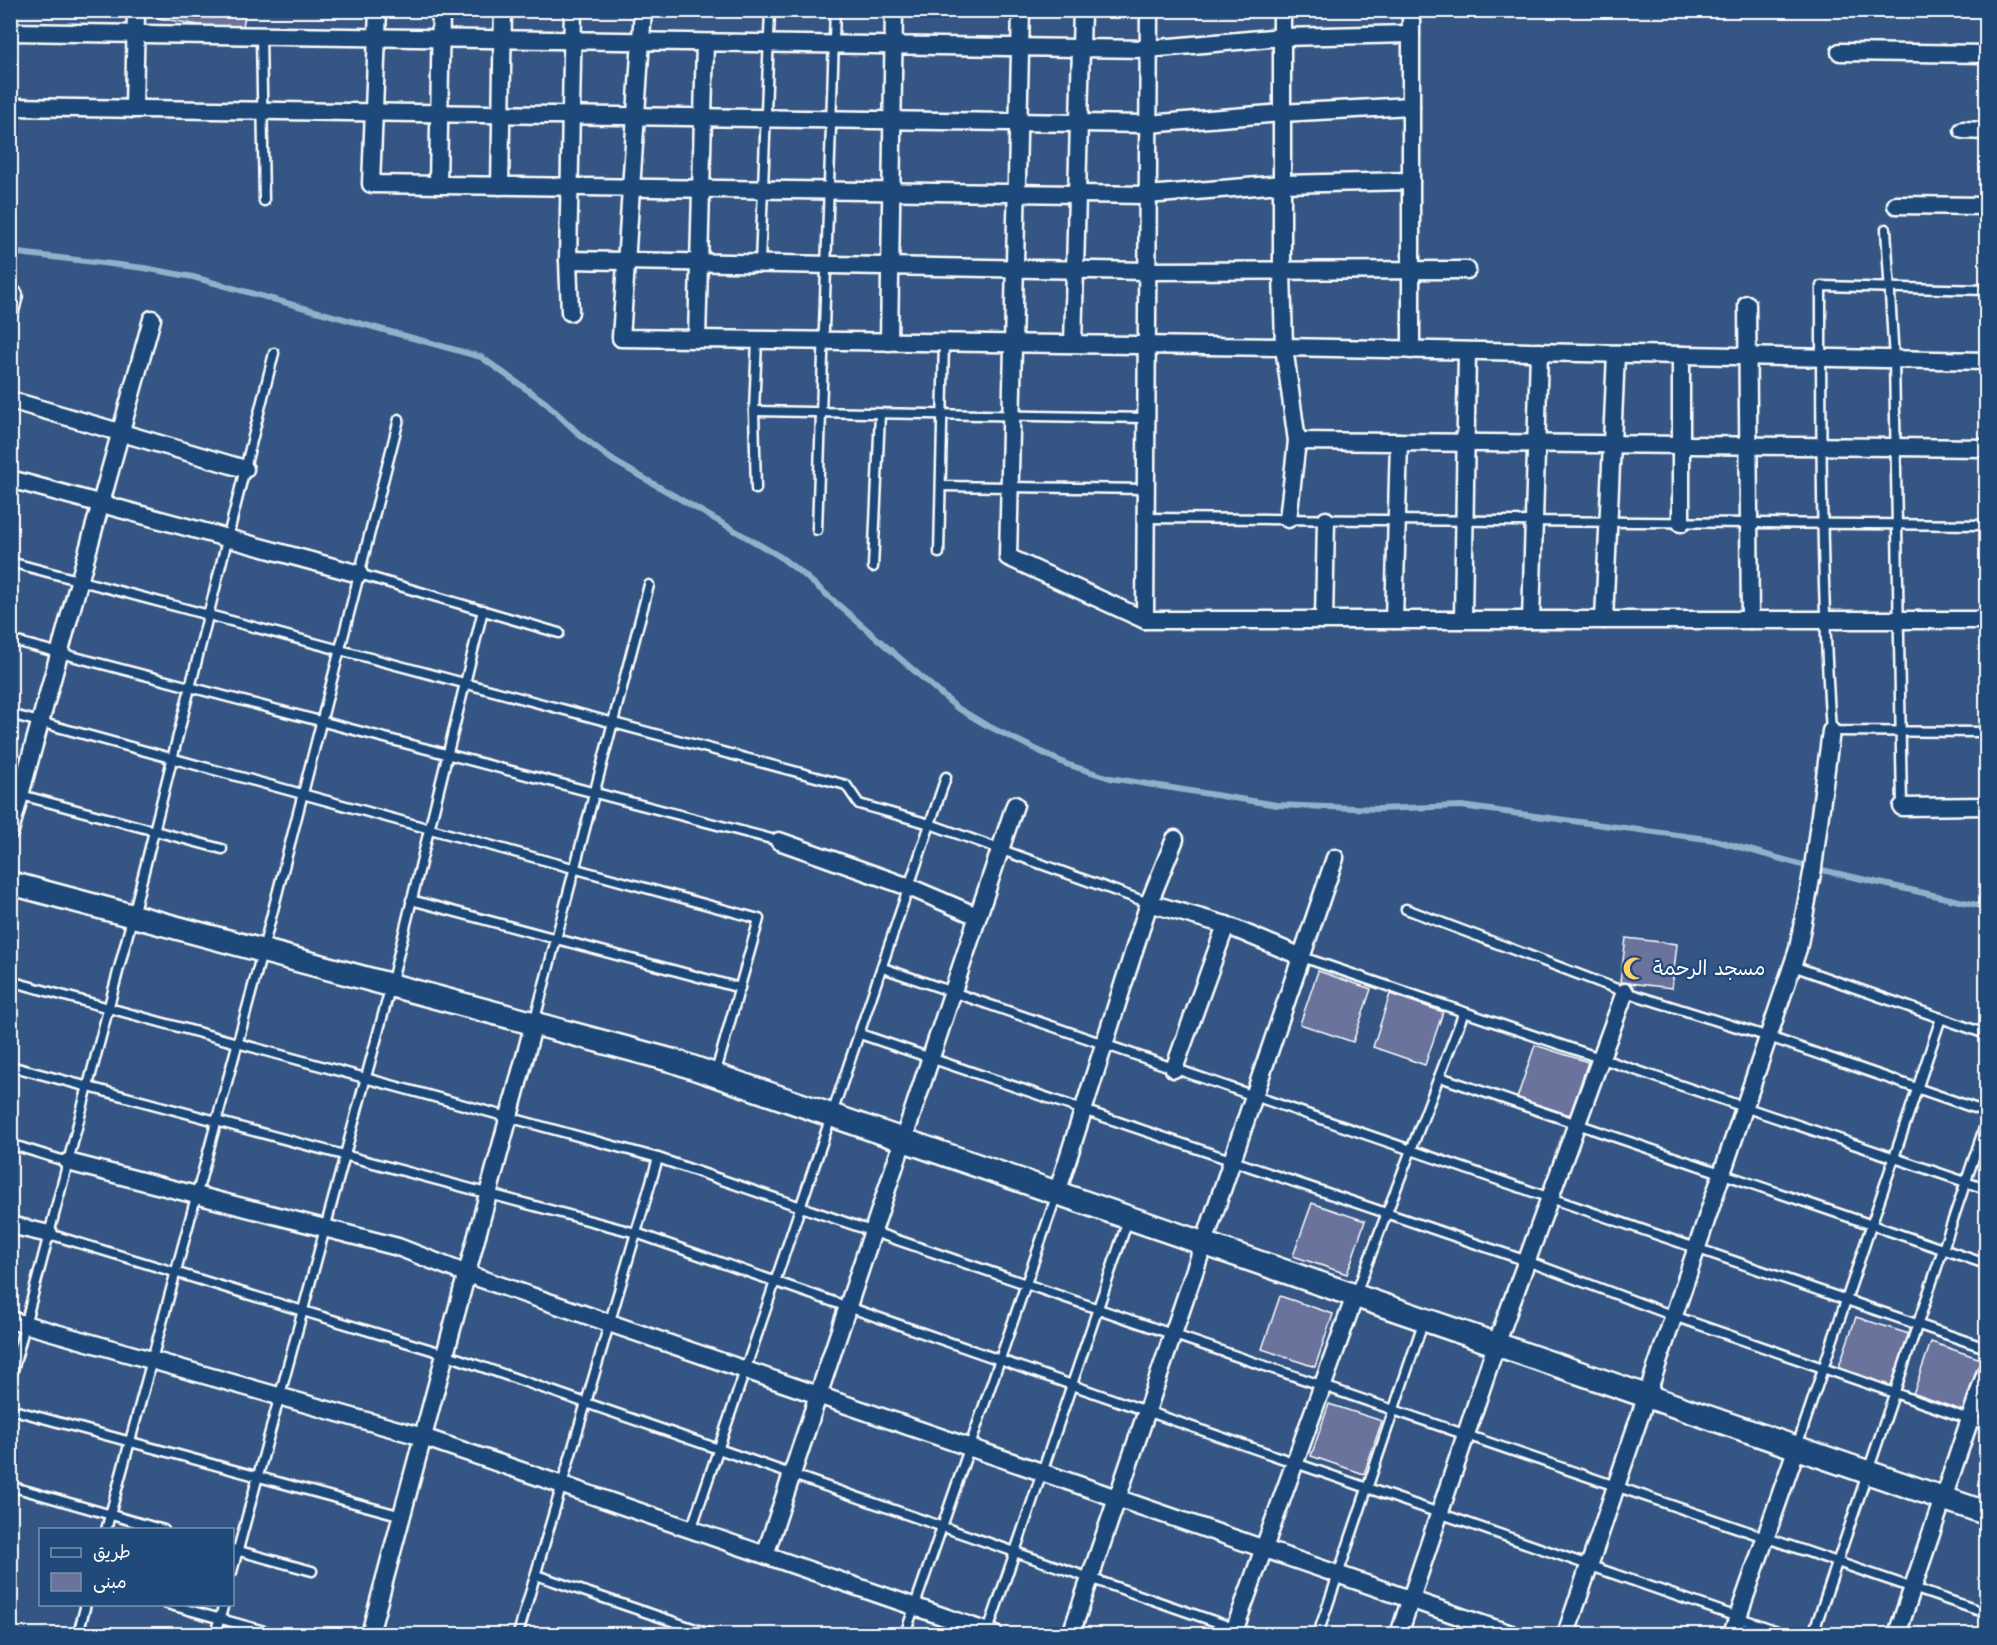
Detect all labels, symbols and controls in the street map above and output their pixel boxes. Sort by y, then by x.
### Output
mosque icon: مسجد الرحمة [1622,955,1648,981]
place label: مسجد الرحمة [1653,957,1765,980]
legend [39,1528,234,1606]
text: طريق [93,1542,131,1563]
text: مبنى [93,1572,127,1593]

